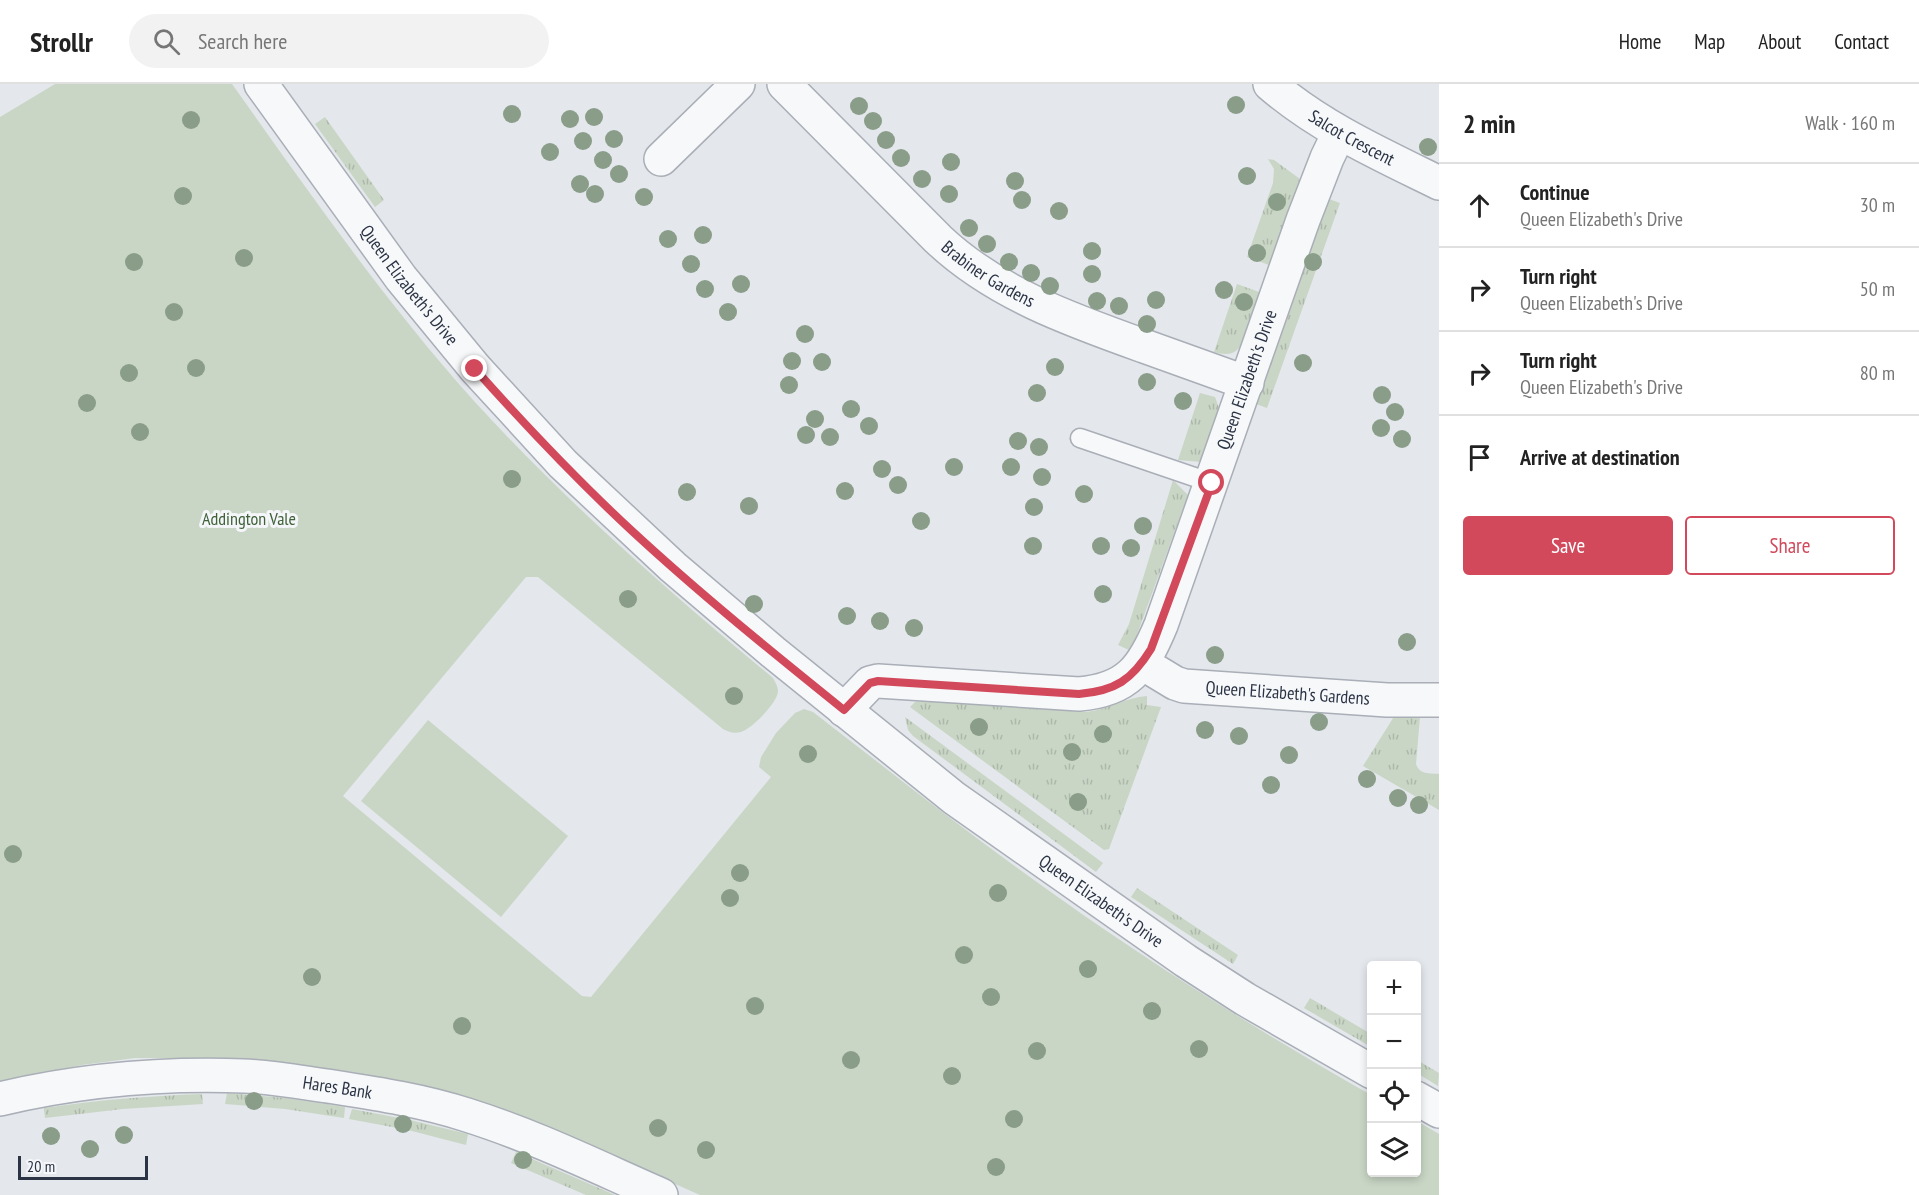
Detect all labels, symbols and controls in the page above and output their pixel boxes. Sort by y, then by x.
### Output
search box [129,14,549,68]
text: Strollr [30,23,93,60]
icon: search [150,25,183,58]
text: Search here [198,27,287,55]
text: Home [1619,28,1661,55]
text: Map [1694,28,1725,55]
text: About [1758,28,1801,55]
text: Contact [1834,28,1889,55]
street label: Salcot Crescent [1305,104,1398,170]
text: 2 min [1463,107,1516,140]
text: Walk · 160 m [1805,110,1895,136]
text: Continue [1520,178,1590,206]
icon: ahead [1463,189,1496,222]
text: 30 m [1860,192,1895,218]
text: Queen Elizabeth's Drive [1520,206,1683,232]
street label: Queen Elizabeth's Drive [355,220,464,350]
street label: Brabiner Gardens [937,236,1039,312]
text: Turn right [1520,262,1597,290]
icon: right [1463,273,1496,306]
text: 50 m [1860,276,1895,302]
text: Queen Elizabeth's Drive [1520,290,1683,316]
street label: Queen Elizabeth's Drive [1211,307,1282,453]
text: Turn right [1520,346,1597,374]
route end [461,355,487,381]
icon: right [1463,357,1496,390]
text: 80 m [1860,360,1895,386]
text: Queen Elizabeth's Drive [1520,374,1683,400]
icon: arrive [1463,441,1496,474]
text: Arrive at destination [1520,443,1680,471]
route start [1198,469,1224,495]
park label: Addington Vale [202,507,296,530]
button: Save [1463,516,1673,575]
button: Share [1685,516,1895,575]
street label: Queen Elizabeth's Gardens [1205,676,1370,710]
street label: Queen Elizabeth's Drive [1035,849,1168,952]
map controls [1367,961,1421,1177]
button: + [1367,961,1421,1015]
button: − [1367,1015,1421,1069]
button: locate [1367,1069,1421,1123]
street label: Hares Bank [301,1071,374,1104]
button: layers [1367,1123,1421,1177]
scale bar [18,1153,148,1180]
text: 20 m [27,1156,55,1176]

